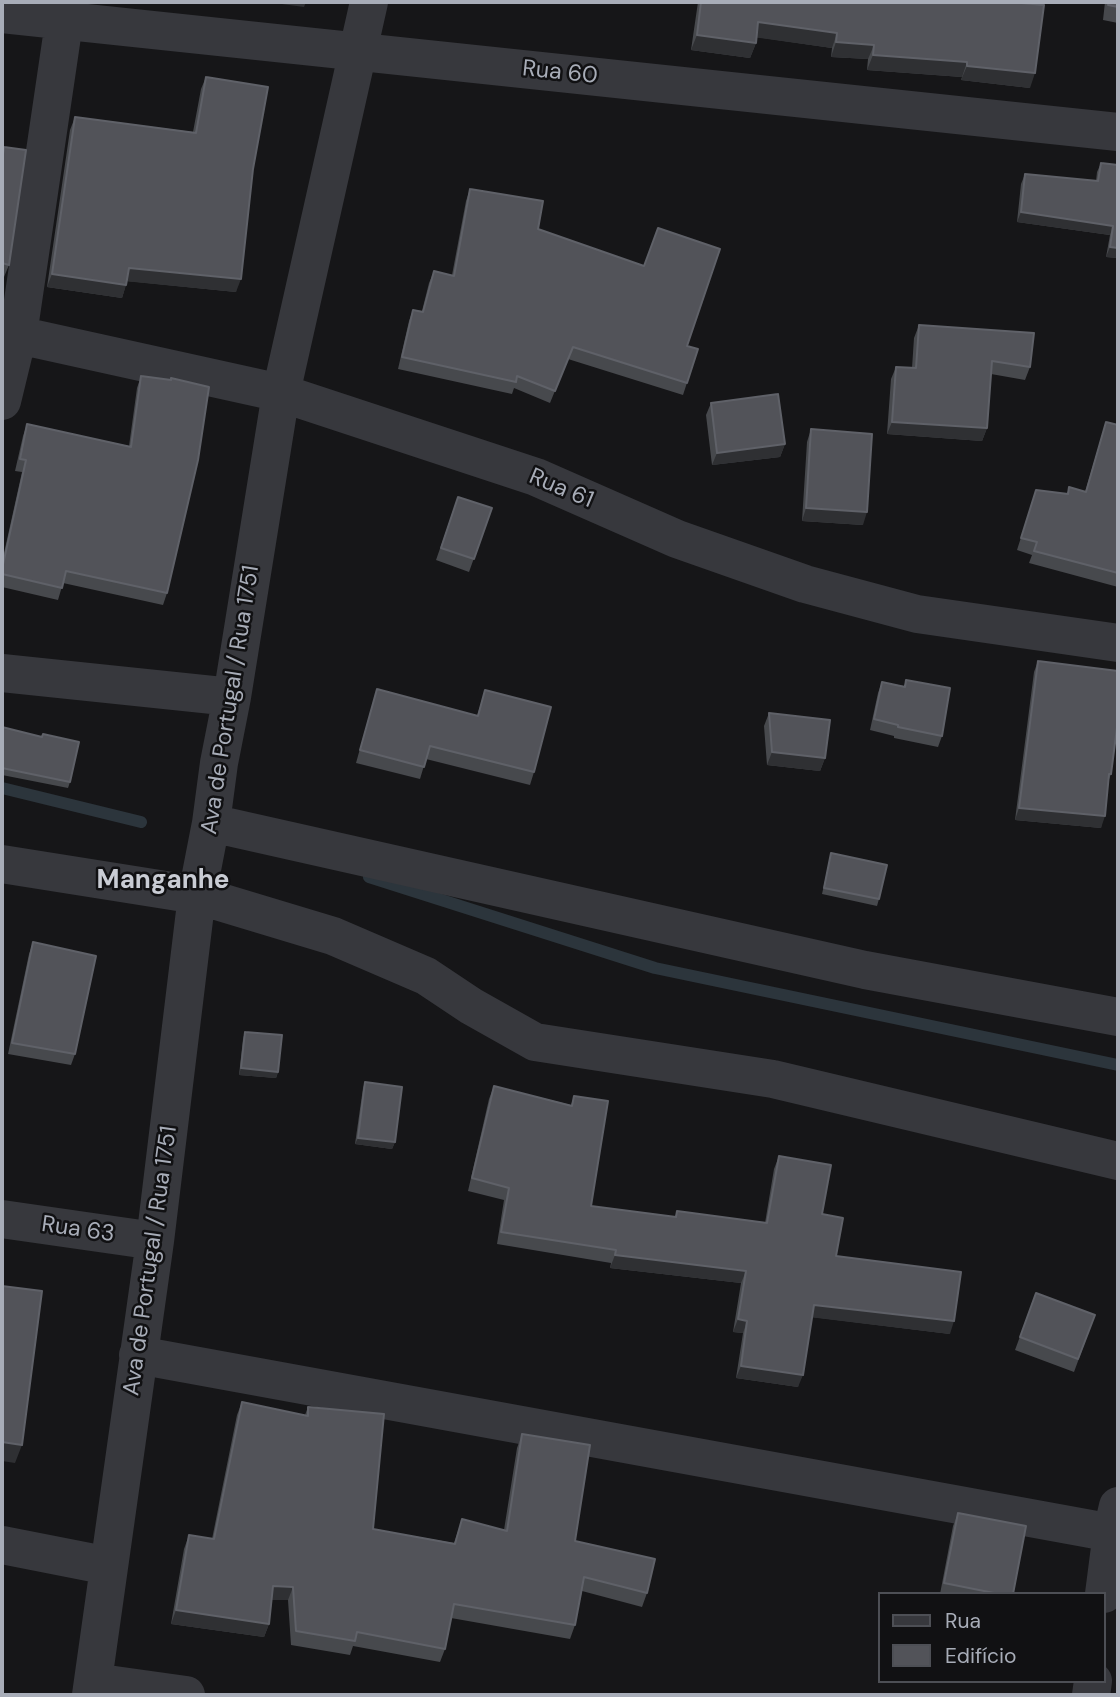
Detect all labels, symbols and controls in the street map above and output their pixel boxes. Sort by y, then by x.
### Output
street label: Rua 60 [521,55,599,91]
street label: Rua 61 [525,463,597,515]
street label: Ava de Portugal / Rua 1751 [196,563,266,837]
district label: Manganhe [97,865,229,897]
street label: Ava de Portugal / Rua 1751 [118,1124,184,1398]
street label: Rua 63 [40,1211,116,1249]
legend [878,1592,1106,1683]
text: Rua [945,1607,981,1635]
text: Edifício [945,1642,1016,1670]

